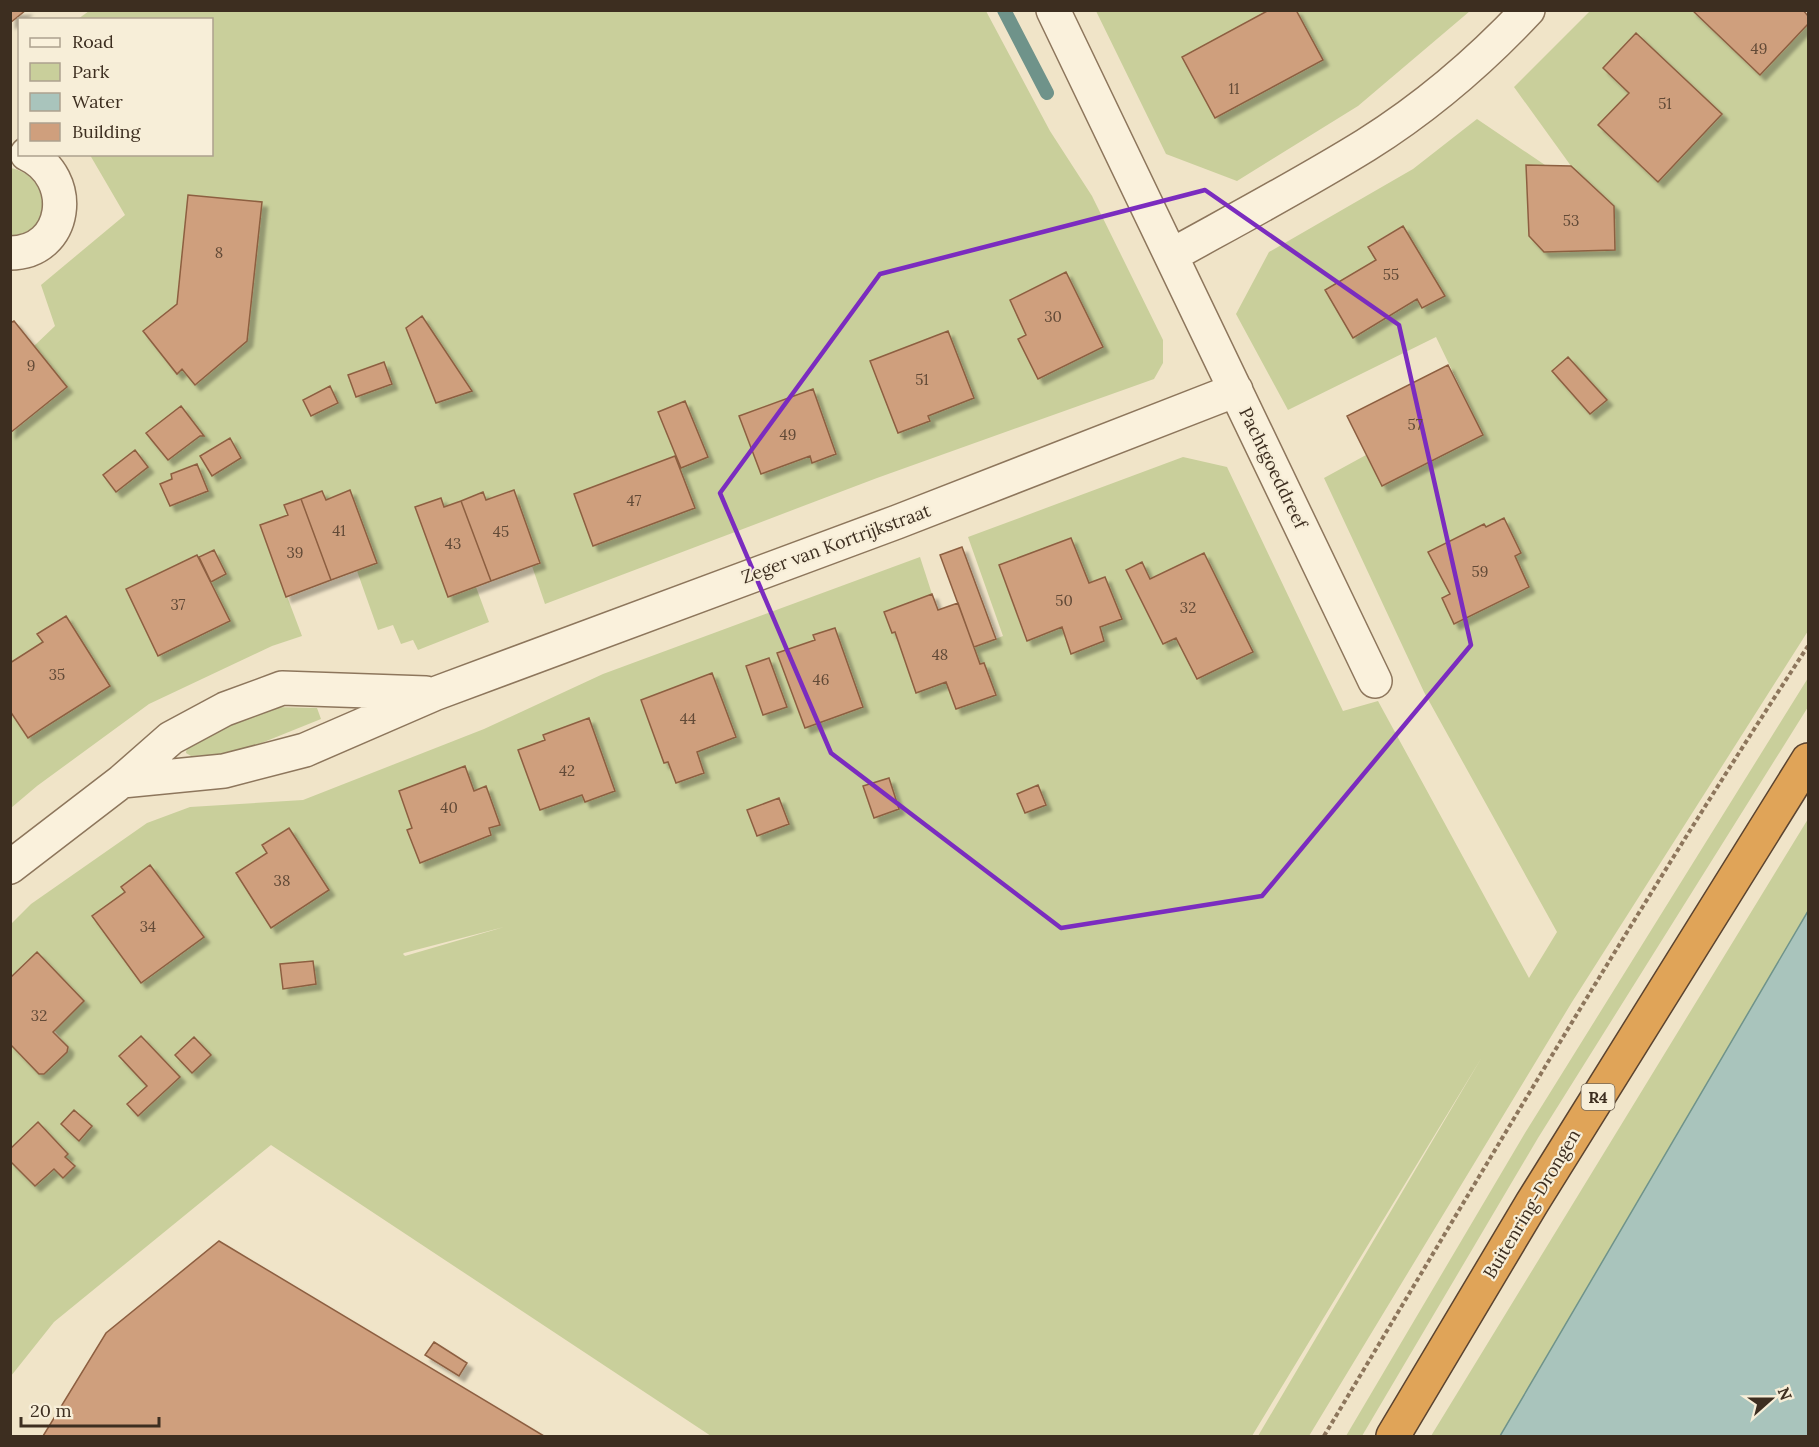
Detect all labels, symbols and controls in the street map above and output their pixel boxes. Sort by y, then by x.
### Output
legend [18,18,213,156]
text: Road [72,30,114,53]
house number: 49 [1751,39,1767,58]
text: Park [72,60,110,83]
house number: 11 [1229,79,1239,98]
text: Water [72,90,123,113]
house number: 51 [1658,94,1672,113]
text: Building [72,120,142,143]
house number: 53 [1563,211,1579,230]
house number: 8 [215,243,223,262]
house number: 55 [1383,265,1399,284]
house number: 30 [1044,307,1062,326]
house number: 9 [27,356,35,375]
house number: 51 [915,370,929,389]
street label: Pachtgoeddreef [1234,403,1314,534]
house number: 57 [1407,415,1423,434]
house number: 49 [780,425,796,444]
house number: 47 [626,491,642,510]
street label: Zeger van Kortrijkstraat [738,499,934,589]
house number: 41 [332,521,346,540]
house number: 45 [493,522,509,541]
house number: 43 [445,534,461,553]
house number: 39 [286,543,304,562]
house number: 59 [1472,562,1488,581]
house number: 50 [1055,591,1073,610]
house number: 37 [171,595,186,614]
house number: 32 [1180,598,1196,617]
house number: 48 [932,645,948,664]
house number: 35 [49,665,65,684]
house number: 46 [813,670,829,689]
house number: 44 [680,709,696,728]
house number: 42 [559,761,575,780]
house number: 40 [440,798,458,817]
house number: 38 [274,871,290,890]
house number: 34 [140,917,156,936]
house number: 32 [31,1006,47,1025]
road number: R4 [1582,1084,1614,1110]
street label: Buitenring-Drongen [1478,1125,1585,1283]
north arrow [1741,1369,1801,1429]
text: N [1773,1384,1797,1403]
scale bar [21,1390,159,1428]
text: 20 m [30,1399,72,1422]

